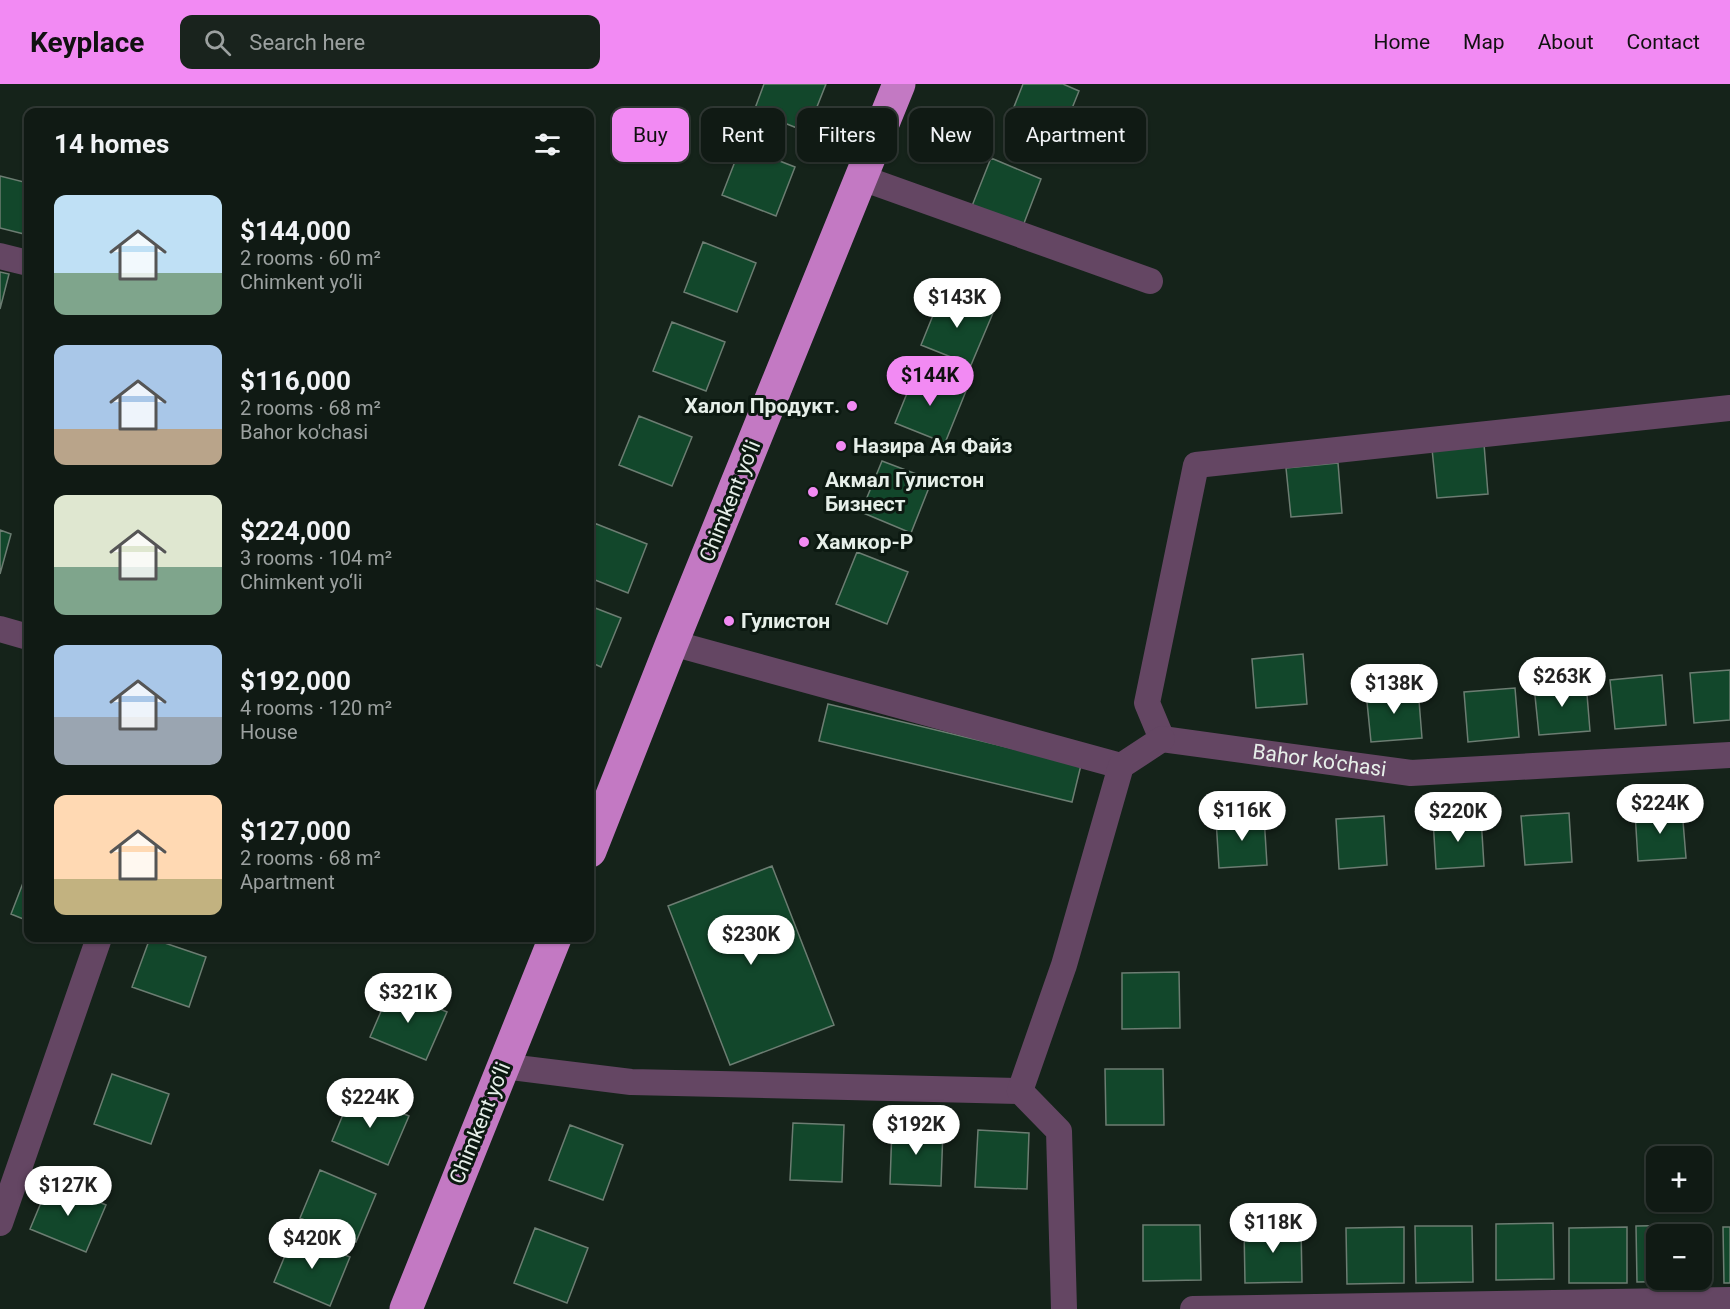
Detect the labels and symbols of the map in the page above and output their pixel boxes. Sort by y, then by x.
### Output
pin: $143K [915,278,999,329]
pin: $144K [888,356,972,407]
place label: Халол Продукт. [684,394,840,418]
marker: Халол Продукт. [845,399,859,413]
place label: Назира Ая Файз [853,434,1012,458]
street label: Chimkent yo‘li [695,437,765,565]
marker: Назира Ая Файз [834,439,848,453]
place label: Акмал Гулистон Бизнест [825,468,984,516]
marker: Акмал Гулистон Бизнест [806,485,820,499]
place label: Хамкор-Р [816,530,913,554]
marker: Хамкор-Р [797,535,811,549]
place label: Гулистон [741,609,830,633]
marker: Гулистон [722,614,736,628]
pin: $263K [1520,657,1604,708]
pin: $138K [1352,664,1436,715]
street label: Bahor ko'chasi [1251,740,1388,782]
pin: $224K [1618,784,1702,835]
pin: $116K [1200,791,1284,842]
pin: $220K [1416,792,1500,843]
pin: $230K [709,915,793,966]
pin: $321K [366,973,450,1024]
street label: Chimkent yo‘li [445,1059,515,1187]
pin: $224K [328,1078,412,1129]
pin: $192K [874,1105,958,1156]
pin: $127K [26,1166,110,1217]
pin: $118K [1231,1203,1315,1254]
pin: $420K [270,1219,354,1270]

